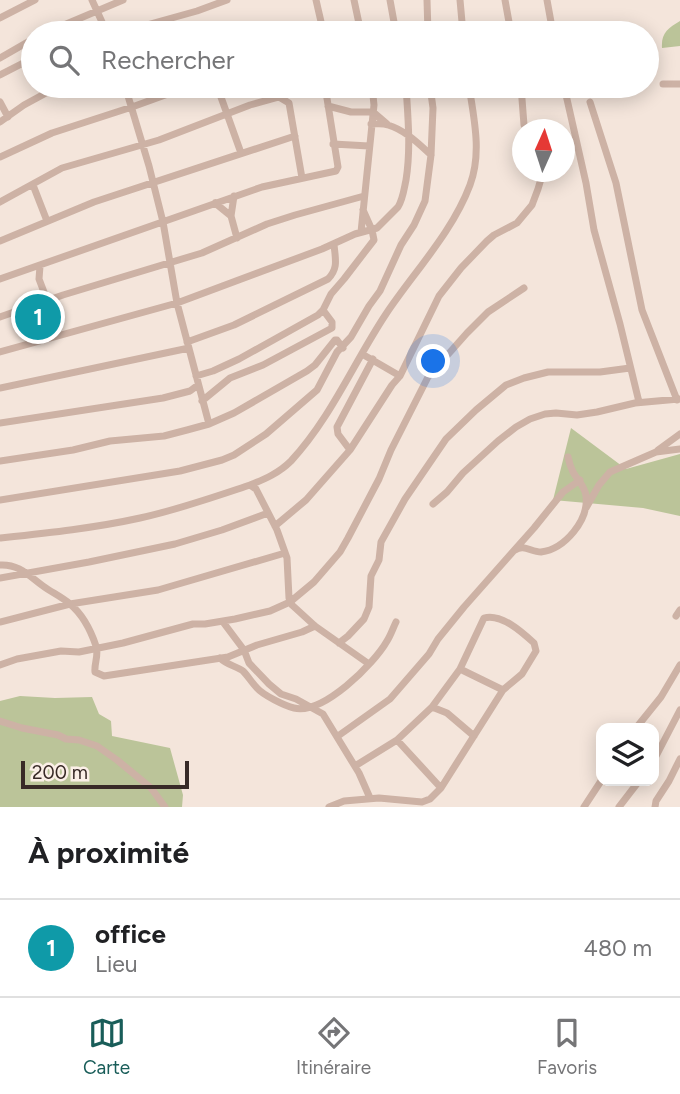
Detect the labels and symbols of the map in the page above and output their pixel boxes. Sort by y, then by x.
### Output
north arrow [512,119,575,182]
pin: 1 [15,291,61,343]
your location [416,344,450,378]
scale bar [21,758,189,790]

